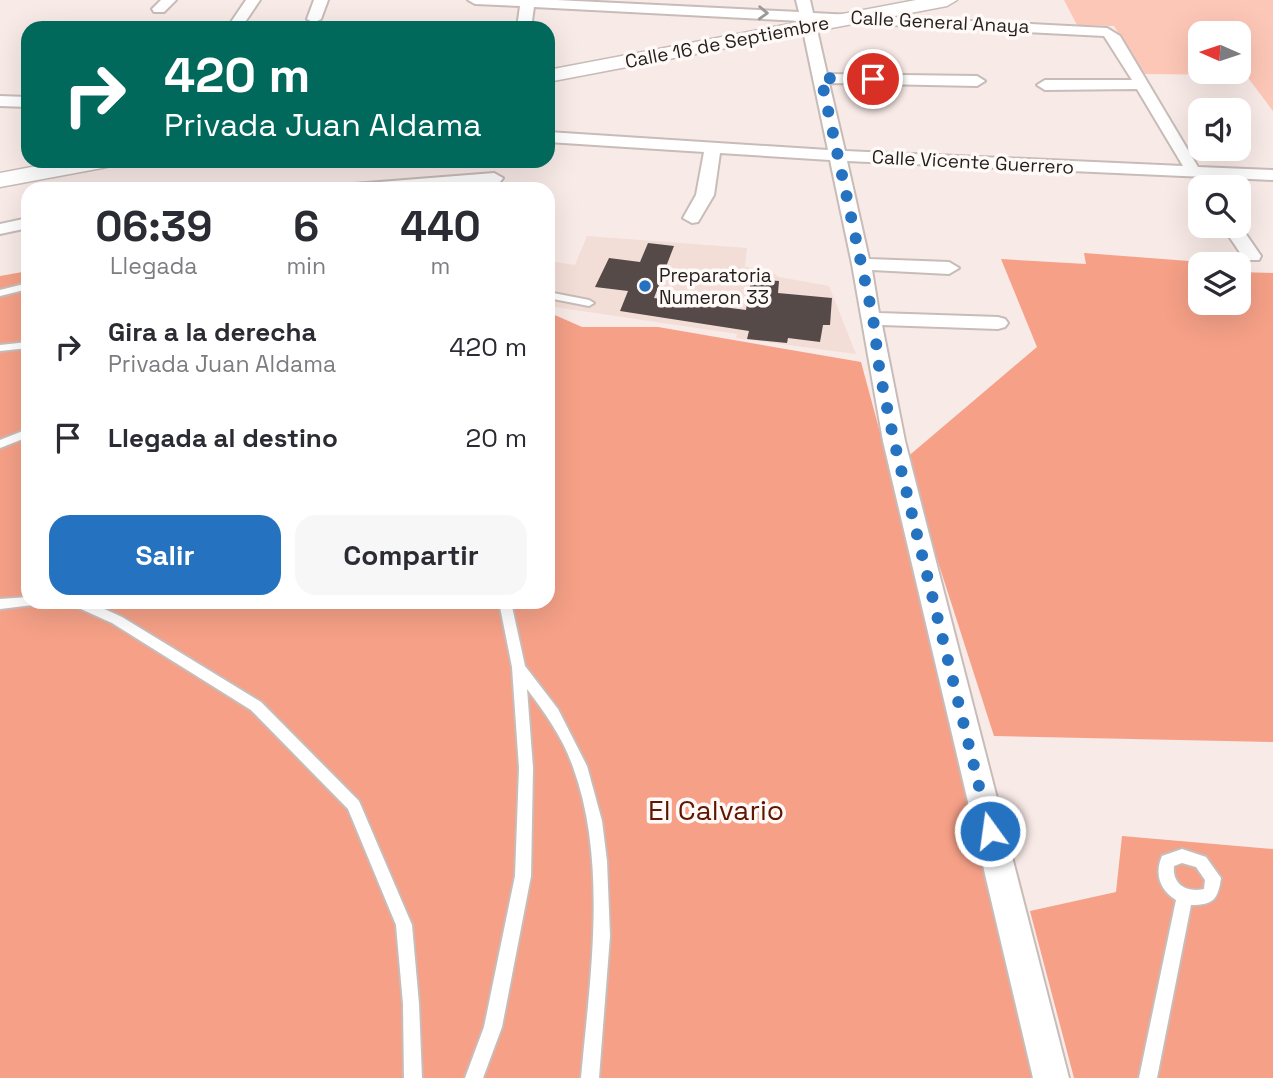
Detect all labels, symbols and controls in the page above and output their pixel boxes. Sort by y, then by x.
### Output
one-way arrow [758,5,769,20]
street label: Calle General Anaya [850,5,1030,39]
street label: Calle 16 de Septiembre [623,10,831,74]
north arrow [1188,21,1251,84]
map controls [1188,21,1251,315]
text: 420 m [164,44,310,106]
icon: right [49,49,140,140]
pin [843,49,903,109]
icon: arrive [854,60,892,98]
button: sound [1188,98,1251,161]
text: Privada Juan Aldama [164,105,482,145]
street label: Calle Vicente Guerrero [871,144,1075,180]
button: search [1188,175,1251,238]
text: 06:39 [95,200,212,253]
text: 6 [293,200,319,253]
text: 440 [400,200,481,253]
text: Llegada [110,251,198,281]
text: min [287,251,326,281]
text: m [431,251,450,281]
button: layers [1188,252,1251,315]
place label: Preparatoria Numeron 33 [659,263,772,310]
marker: Preparatoria Numeron 33 [637,278,653,294]
text: Gira a la derecha [108,315,317,349]
icon: right [49,328,87,366]
text: 420 m [449,330,527,364]
text: Privada Juan Aldama [108,349,336,379]
icon: arrive [49,419,87,457]
text: Llegada al destino [108,421,338,455]
text: 20 m [466,421,527,455]
button: Salir [49,515,281,595]
button: Compartir [295,515,527,595]
park label: El Calvario [648,792,784,828]
position arrow [953,794,1027,868]

